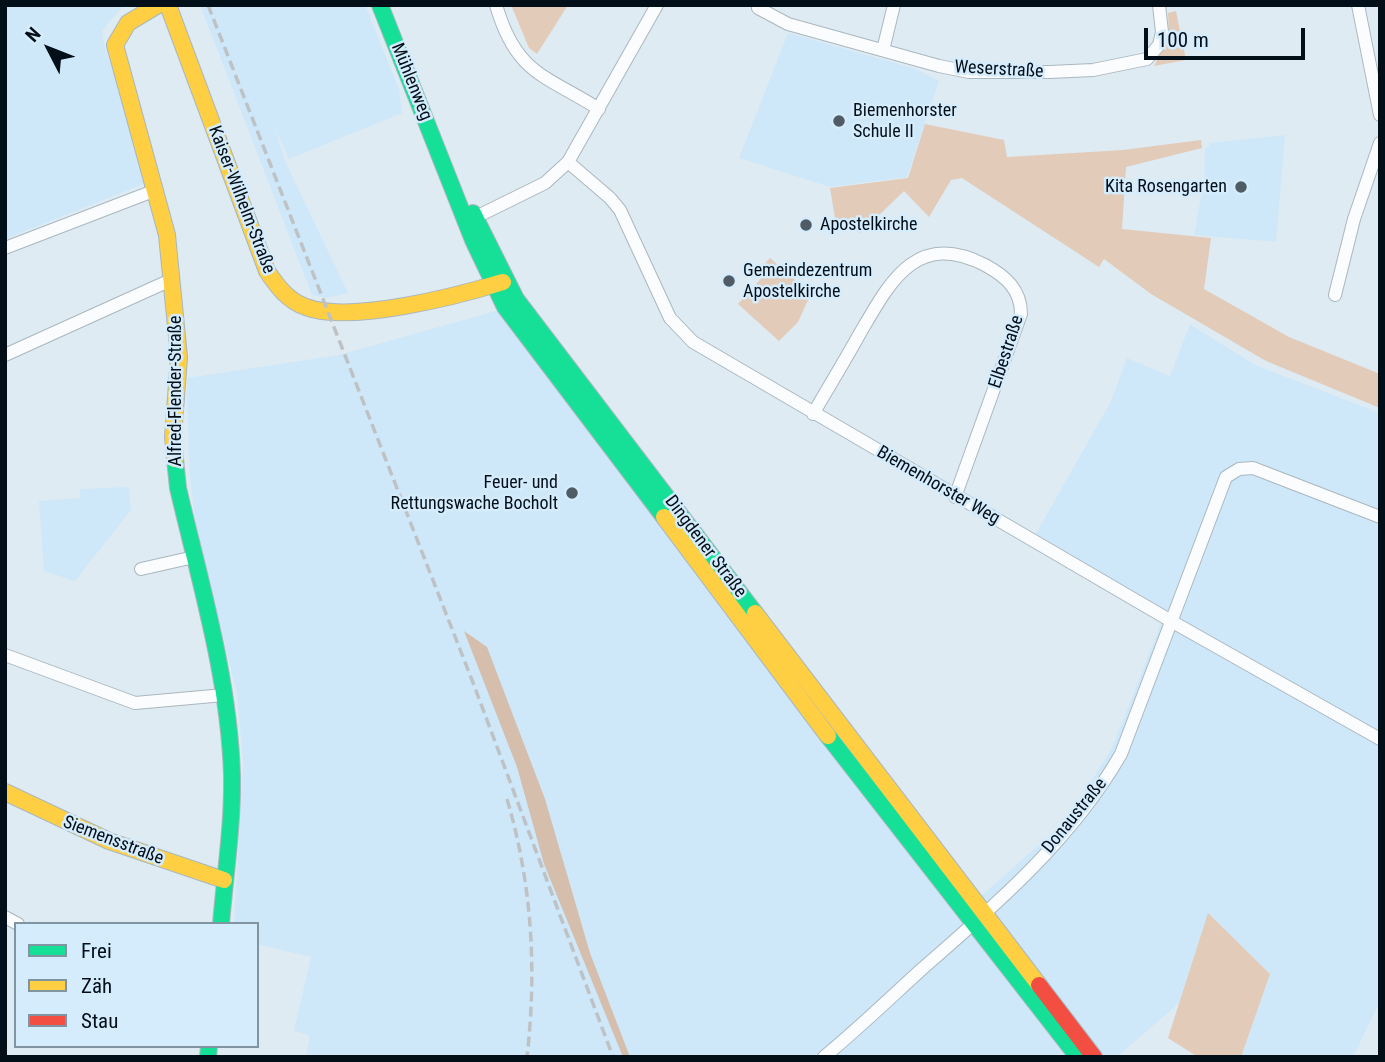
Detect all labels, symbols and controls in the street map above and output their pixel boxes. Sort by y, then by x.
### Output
north arrow [14,14,84,84]
scale bar [1147,14,1308,58]
text: N [21,23,45,47]
text: 100 m [1157,28,1209,52]
street label: Mühlenweg [386,40,436,124]
street label: Weserstraße [954,57,1044,83]
place label: Biemenhorster Schule II [853,100,957,142]
marker: Biemenhorster Schule II [831,113,847,129]
street label: Kaiser-Wilhelm-Straße [203,123,279,277]
place label: Kita Rosengarten [1105,176,1227,198]
marker: Kita Rosengarten [1233,179,1249,195]
place label: Apostelkirche [820,214,917,236]
marker: Apostelkirche [798,217,814,233]
place label: Gemeindezentrum Apostelkirche [743,260,872,302]
marker: Gemeindezentrum Apostelkirche [721,273,737,289]
street label: Elbestraße [985,313,1029,391]
street label: Alfred-Flender-Straße [165,316,187,466]
street label: Biemenhorster Weg [873,442,1003,530]
place label: Feuer- und Rettungswache Bocholt [391,472,558,514]
marker: Feuer- und Rettungswache Bocholt [564,485,580,501]
street label: Dingdener Straße [660,492,750,602]
street label: Donaustraße [1038,774,1112,858]
street label: Siemensstraße [60,812,166,870]
legend [14,922,259,1048]
text: Frei [81,939,112,963]
text: Zäh [81,974,112,998]
text: Stau [81,1009,118,1033]

